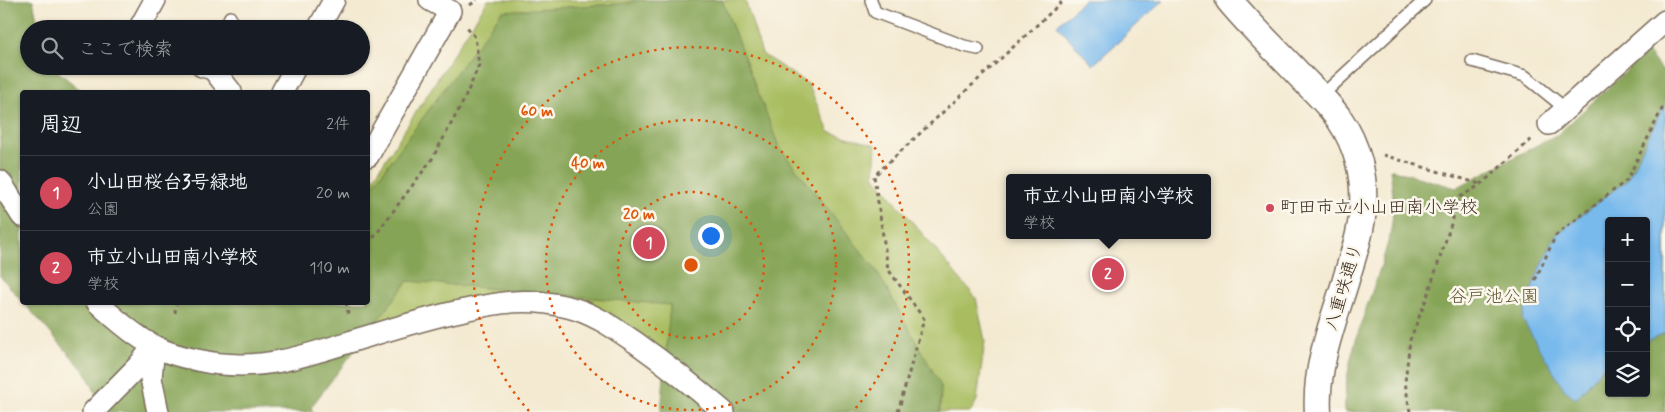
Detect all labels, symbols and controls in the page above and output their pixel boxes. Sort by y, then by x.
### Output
search box [20,20,370,75]
icon: search [38,34,66,62]
text: ここで検索 [78,37,173,62]
text: 60 m [521,102,553,122]
text: 周辺 [40,111,82,139]
text: 2件 [326,114,350,135]
text: 40 m [571,154,605,174]
text: 小山田桜台3号緑地 [87,170,248,195]
popup [1006,174,1211,239]
text: 1 [52,183,60,204]
text: 20 m [316,183,350,204]
text: 市立小山田南小学校 [1023,184,1194,209]
place label: 町田市立小山田南小学校 [1280,196,1478,220]
text: 公園 [87,199,119,220]
marker: 町田市立小山田南小学校 [1264,202,1276,214]
text: 20 m [623,205,655,225]
text: 学校 [1023,213,1055,234]
map controls [1605,217,1650,397]
button: + [1605,217,1650,262]
your location [698,223,724,249]
pin: 1 [633,224,665,262]
street label: 八重咲通り [1319,240,1369,334]
text: 市立小山田南小学校 [87,245,258,270]
pin: 2 [1092,255,1124,293]
centre of rings [682,256,700,274]
text: 2 [52,258,60,279]
text: 110 m [309,258,350,279]
button: − [1605,262,1650,307]
text: 学校 [87,274,119,295]
park label: 谷戸池公園 [1449,285,1539,309]
button: locate [1605,307,1650,352]
button: layers [1605,352,1650,397]

